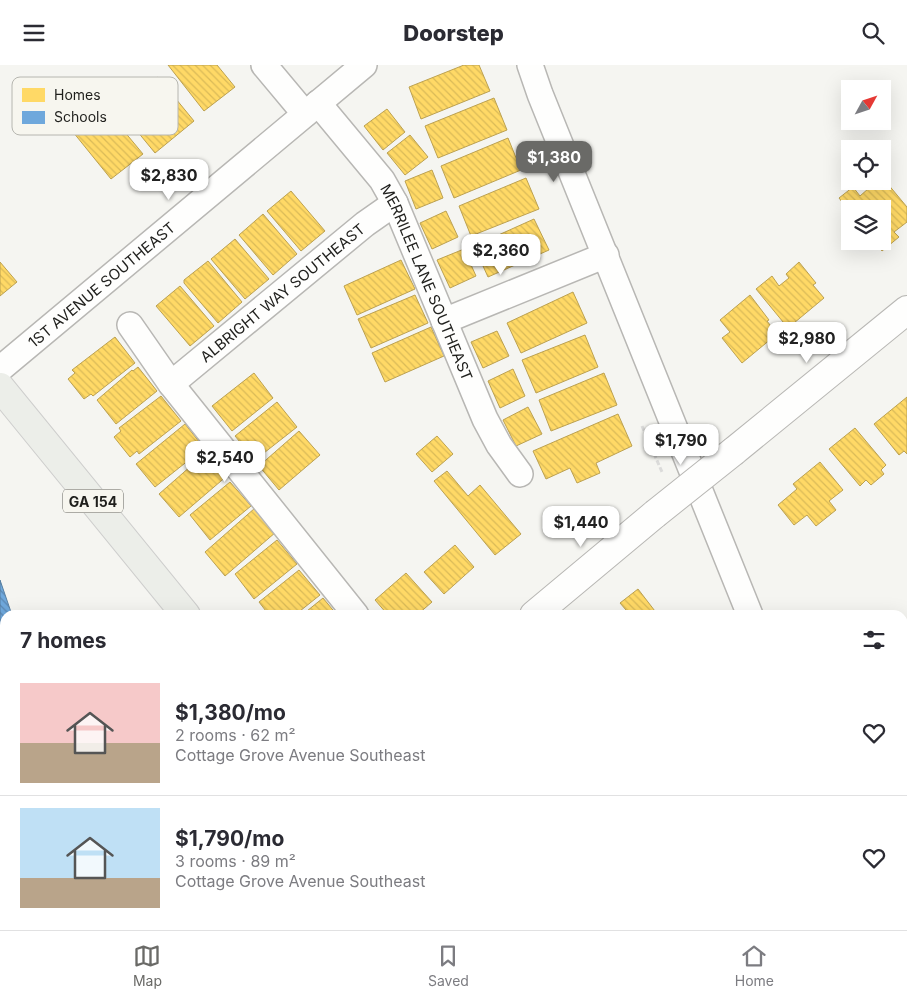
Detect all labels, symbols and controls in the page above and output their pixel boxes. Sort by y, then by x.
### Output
icon: menu [20,19,48,47]
icon: search [859,19,887,47]
text: Doorstep [403,20,504,46]
legend [12,77,178,135]
north arrow [841,80,891,130]
map controls [841,80,891,250]
text: Homes [54,86,101,103]
text: Schools [54,108,107,125]
button: locate [841,140,891,190]
pin: $1,380 [513,141,595,183]
text: $1,380 [527,147,581,167]
pin: $2,830 [128,159,210,201]
text: $2,830 [141,165,197,185]
street label: MERRILEE LANE SOUTHEAST [377,180,477,383]
button: layers [841,200,891,250]
street label: 1ST AVENUE SOUTHEAST [24,218,179,351]
street label: ALBRIGHT WAY SOUTHEAST [196,219,368,366]
pin: $2,360 [460,233,542,276]
text: $2,360 [472,240,530,260]
pin: $2,980 [766,321,848,364]
text: $2,980 [778,328,836,348]
pin: $1,790 [640,423,722,466]
text: $1,790 [655,430,707,450]
pin: $2,540 [184,441,266,483]
text: $2,540 [196,447,254,467]
road number: GA 154 [63,489,123,513]
pin: $1,440 [540,505,622,548]
text: $1,440 [553,512,609,532]
icon: filters [860,626,888,654]
text: 7 homes [20,628,107,653]
text: $1,380/mo [175,700,286,725]
icon: home [60,703,120,763]
icon: heart [860,719,888,747]
text: 2 rooms · 62 m² [175,725,296,745]
text: Cottage Grove Avenue Southeast [175,745,425,765]
text: $1,790/mo [175,826,284,851]
icon: home [60,828,120,888]
icon: heart [860,844,888,872]
text: 3 rooms · 89 m² [175,851,296,871]
text: Cottage Grove Avenue Southeast [175,871,425,891]
tab: Map [133,942,162,989]
tab: Saved [428,942,469,989]
tab: Home [735,942,774,989]

